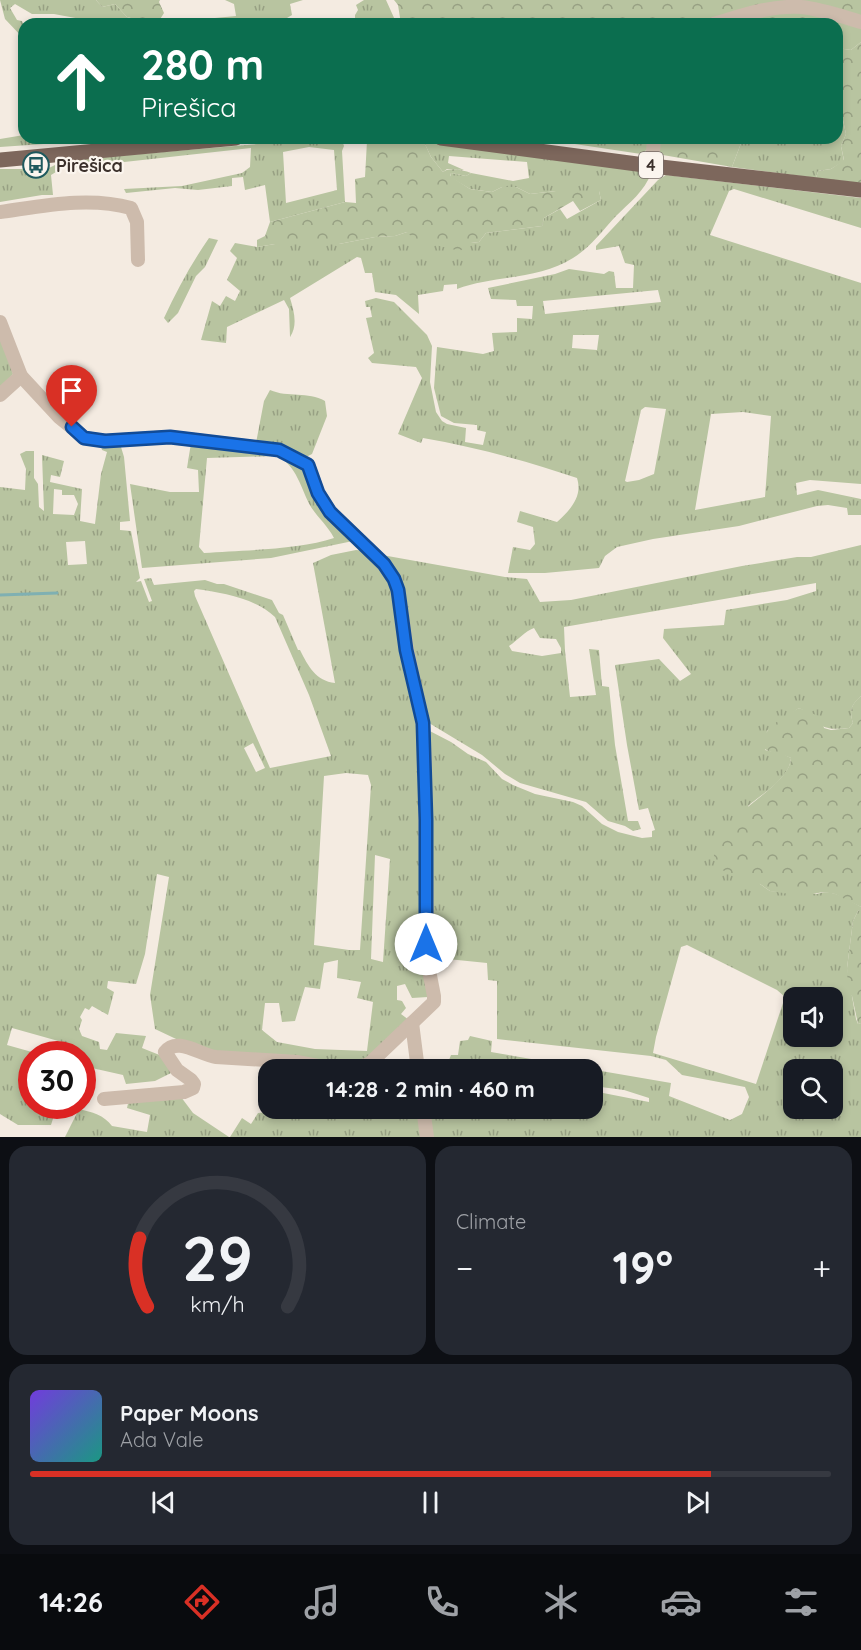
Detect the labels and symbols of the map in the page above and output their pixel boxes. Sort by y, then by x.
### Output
bus stop icon: Pirešica [21,150,51,180]
road number: 4 [639,152,663,178]
place label: Pirešica [56,154,123,177]
pin [46,365,97,427]
position arrow [394,912,458,976]
speed limit sign: 30 [18,1041,96,1119]

